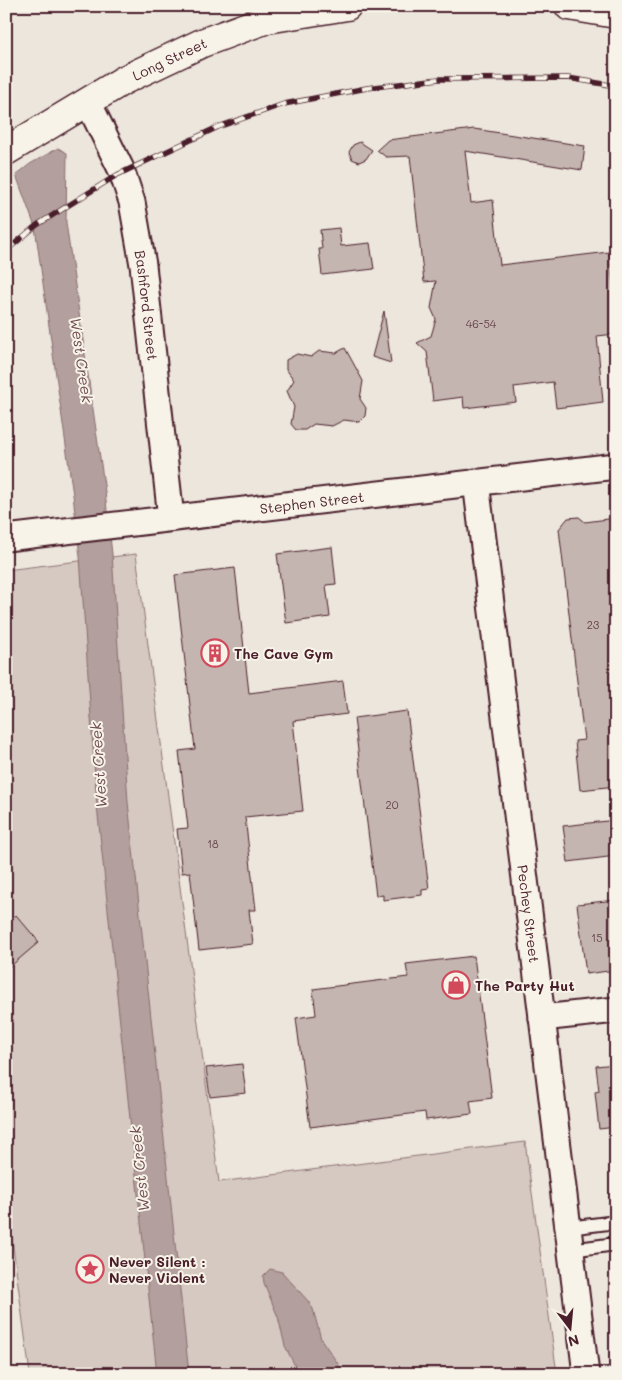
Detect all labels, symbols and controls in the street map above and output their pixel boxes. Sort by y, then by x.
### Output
street label: Long Street [129,33,209,84]
street label: Bashford Street [131,249,163,362]
water label: West Creek [66,316,98,405]
house number: 46-54 [466,316,497,331]
street label: Stephen Street [259,486,365,517]
house number: 23 [587,617,600,632]
building icon: The Cave Gym [200,638,230,668]
place label: The Cave Gym [234,644,333,663]
water label: West Creek [85,720,111,809]
house number: 20 [386,797,399,812]
house number: 18 [207,836,219,851]
street label: Pechey Street [514,864,545,964]
house number: 15 [591,930,603,945]
shop icon: The Party Hut [441,970,471,1000]
place label: The Party Hut [475,976,575,995]
water label: West Creek [124,1124,153,1213]
place label: Never Silent : Never Violent [109,1252,206,1287]
place icon: Never Silent : Never Violent [75,1254,105,1284]
north arrow [544,1302,594,1352]
text: N [566,1330,581,1352]

